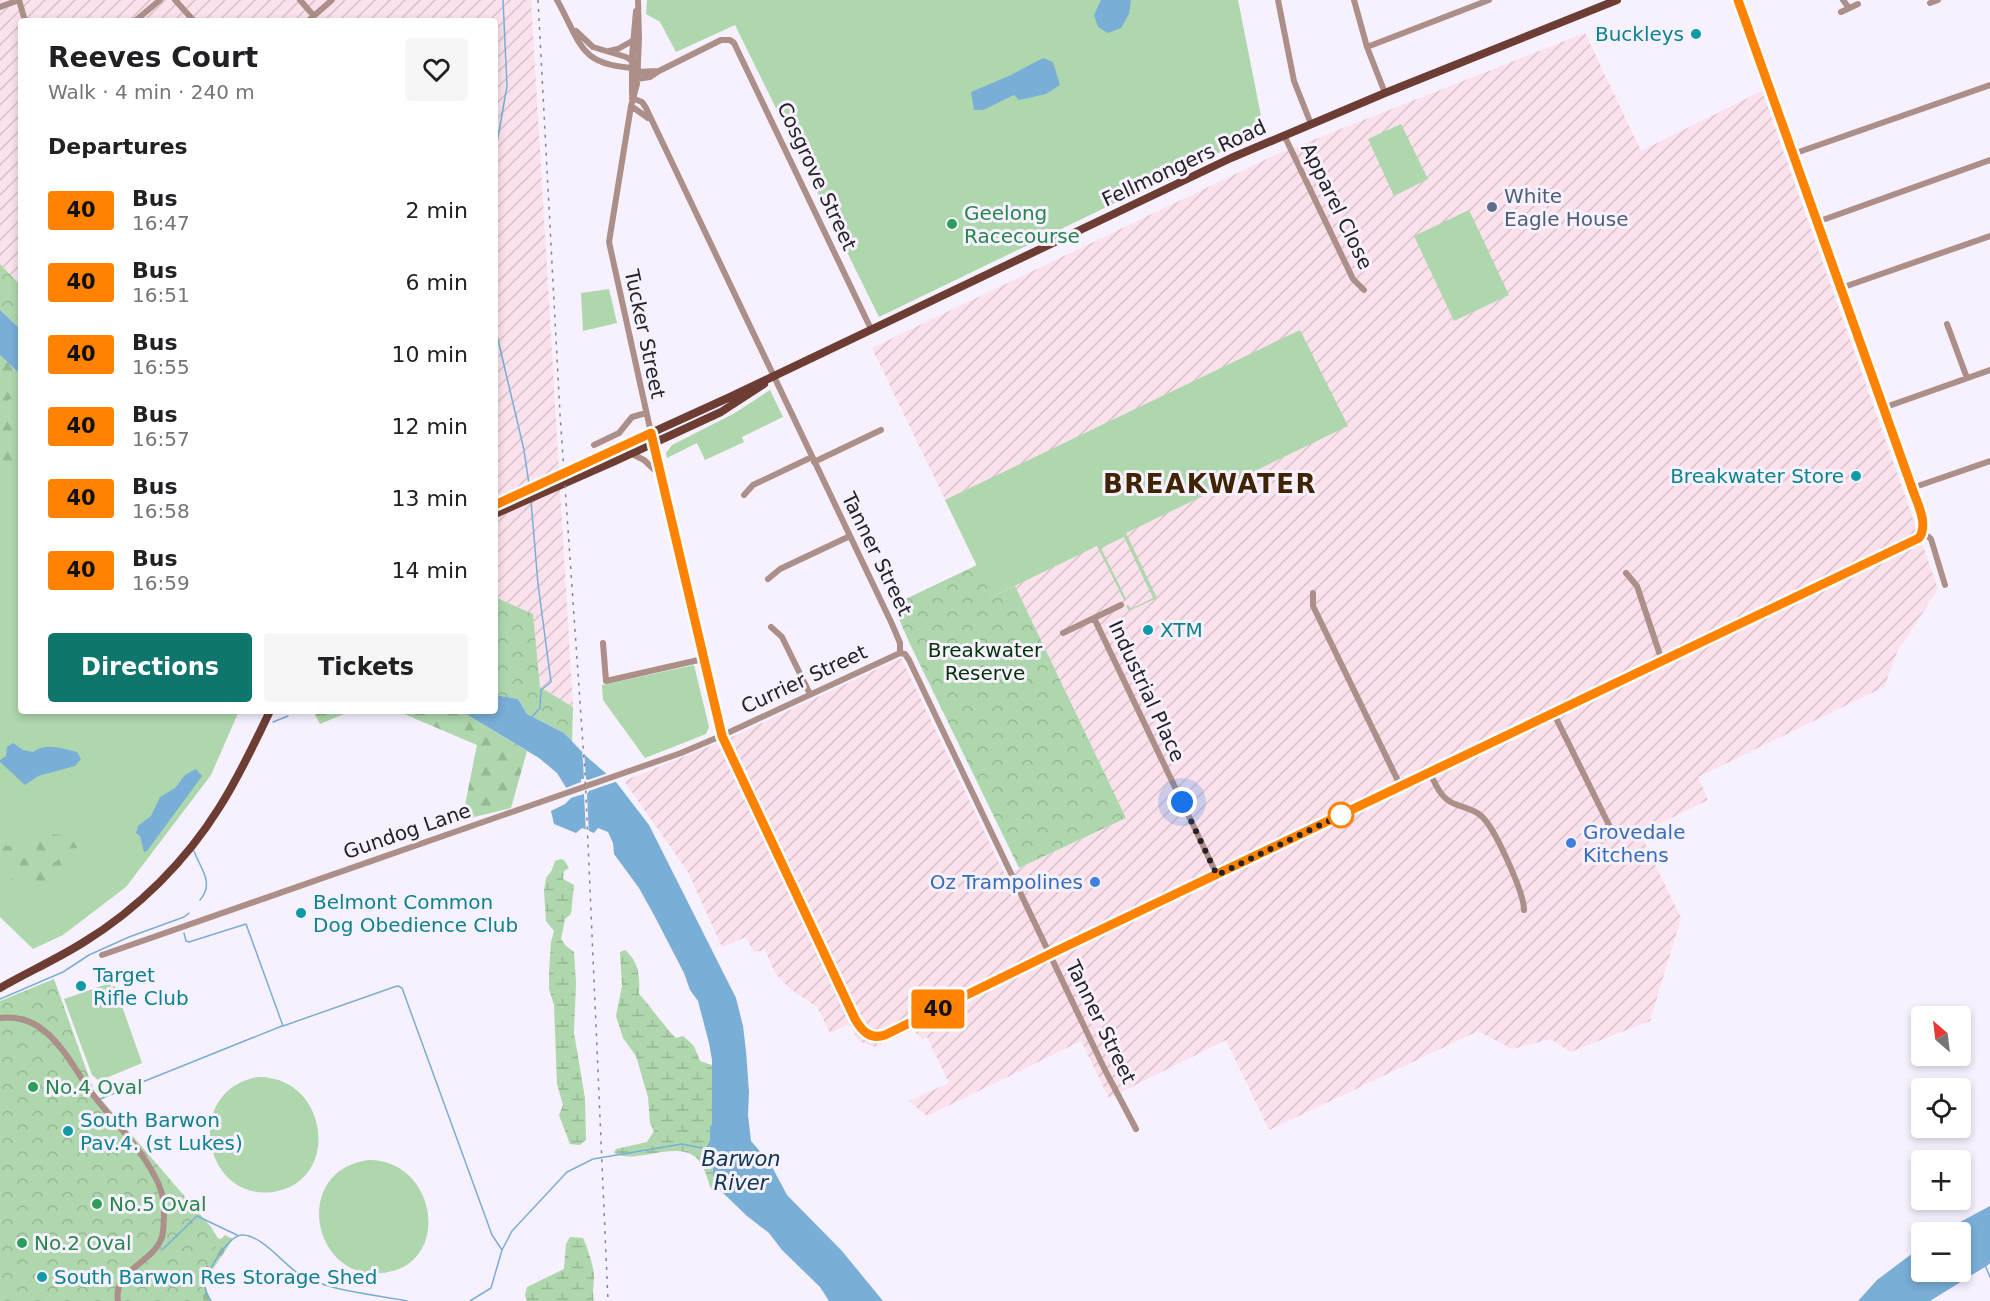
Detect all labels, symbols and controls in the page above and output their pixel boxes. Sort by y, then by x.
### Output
place label: Buckleys [1595,22,1684,46]
marker: Buckleys [1689,27,1703,41]
button: heart [405,38,468,101]
text: Reeves Court [48,41,258,74]
text: Walk · 4 min · 240 m [48,80,255,104]
street label: Cosgrove Street [772,98,862,254]
street label: Fellmongers Road [1098,114,1270,212]
text: Departures [48,134,188,159]
street label: Apparel Close [1296,139,1378,273]
place label: White Eagle House [1504,184,1628,231]
text: Bus [132,186,178,211]
text: 40 [66,198,96,222]
text: 2 min [406,198,468,223]
marker: White Eagle House [1485,200,1499,214]
place label: Geelong Racecourse [964,201,1080,248]
text: 16:47 [132,211,190,235]
marker: Geelong Racecourse [945,217,959,231]
text: Bus [132,258,178,283]
street label: Tucker Street [619,266,670,401]
text: 40 [66,270,96,294]
text: 6 min [406,270,468,295]
text: 16:51 [132,283,190,307]
text: Bus [132,330,178,355]
text: 40 [66,342,96,366]
text: 10 min [392,342,468,367]
text: 16:55 [132,355,190,379]
text: Bus [132,402,178,427]
text: 40 [66,414,96,438]
text: 12 min [392,414,468,439]
text: 16:57 [132,427,190,451]
place label: Breakwater Store [1670,464,1844,488]
district label: BREAKWATER [1103,469,1317,499]
marker: Breakwater Store [1849,469,1863,483]
text: Bus [132,474,178,499]
text: 40 [66,486,96,510]
text: 13 min [392,486,468,511]
street label: Tanner Street [836,488,917,620]
text: 16:58 [132,499,190,523]
text: Bus [132,546,178,571]
text: 40 [66,558,96,582]
text: 14 min [392,558,468,583]
text: 16:59 [132,571,190,595]
street label: Industrial Place [1104,616,1190,766]
place label: XTM [1160,618,1203,642]
marker: XTM [1141,623,1155,637]
button: Directions [48,633,252,702]
button: Tickets [264,633,468,702]
park label: Breakwater Reserve [928,638,1043,685]
street label: Currier Street [737,639,871,719]
your location [1167,787,1197,817]
street label: Gundog Lane [340,798,474,864]
unlabelled marker [1328,802,1354,828]
place label: Grovedale Kitchens [1583,820,1685,867]
marker: Grovedale Kitchens [1564,836,1578,850]
place label: Oz Trampolines [930,870,1083,894]
marker: Oz Trampolines [1088,875,1102,889]
place label: Belmont Common Dog Obedience Club [313,890,518,937]
marker: Belmont Common Dog Obedience Club [294,906,308,920]
street label: Tanner Street [1060,956,1141,1088]
place label: Target Rifle Club [92,963,189,1010]
marker: Target Rifle Club [74,979,88,993]
line badge: 40 [911,990,965,1028]
text: 40 [923,997,953,1021]
north arrow [1911,1006,1971,1066]
map controls [1911,1006,1971,1282]
place label: No.4 Oval [45,1075,143,1099]
button: locate [1911,1078,1971,1138]
marker: No.4 Oval [26,1080,40,1094]
place label: South Barwon Pav.4. (st Lukes) [80,1108,243,1155]
marker: South Barwon Pav.4. (st Lukes) [61,1124,75,1138]
water label: Barwon River [701,1147,781,1195]
button: + [1911,1150,1971,1210]
place label: No.5 Oval [109,1192,207,1216]
marker: No.5 Oval [90,1197,104,1211]
button: − [1911,1222,1971,1282]
place label: No.2 Oval [34,1231,132,1255]
marker: No.2 Oval [15,1236,29,1250]
place label: South Barwon Res Storage Shed [54,1265,377,1289]
marker: South Barwon Res Storage Shed [35,1270,49,1284]

